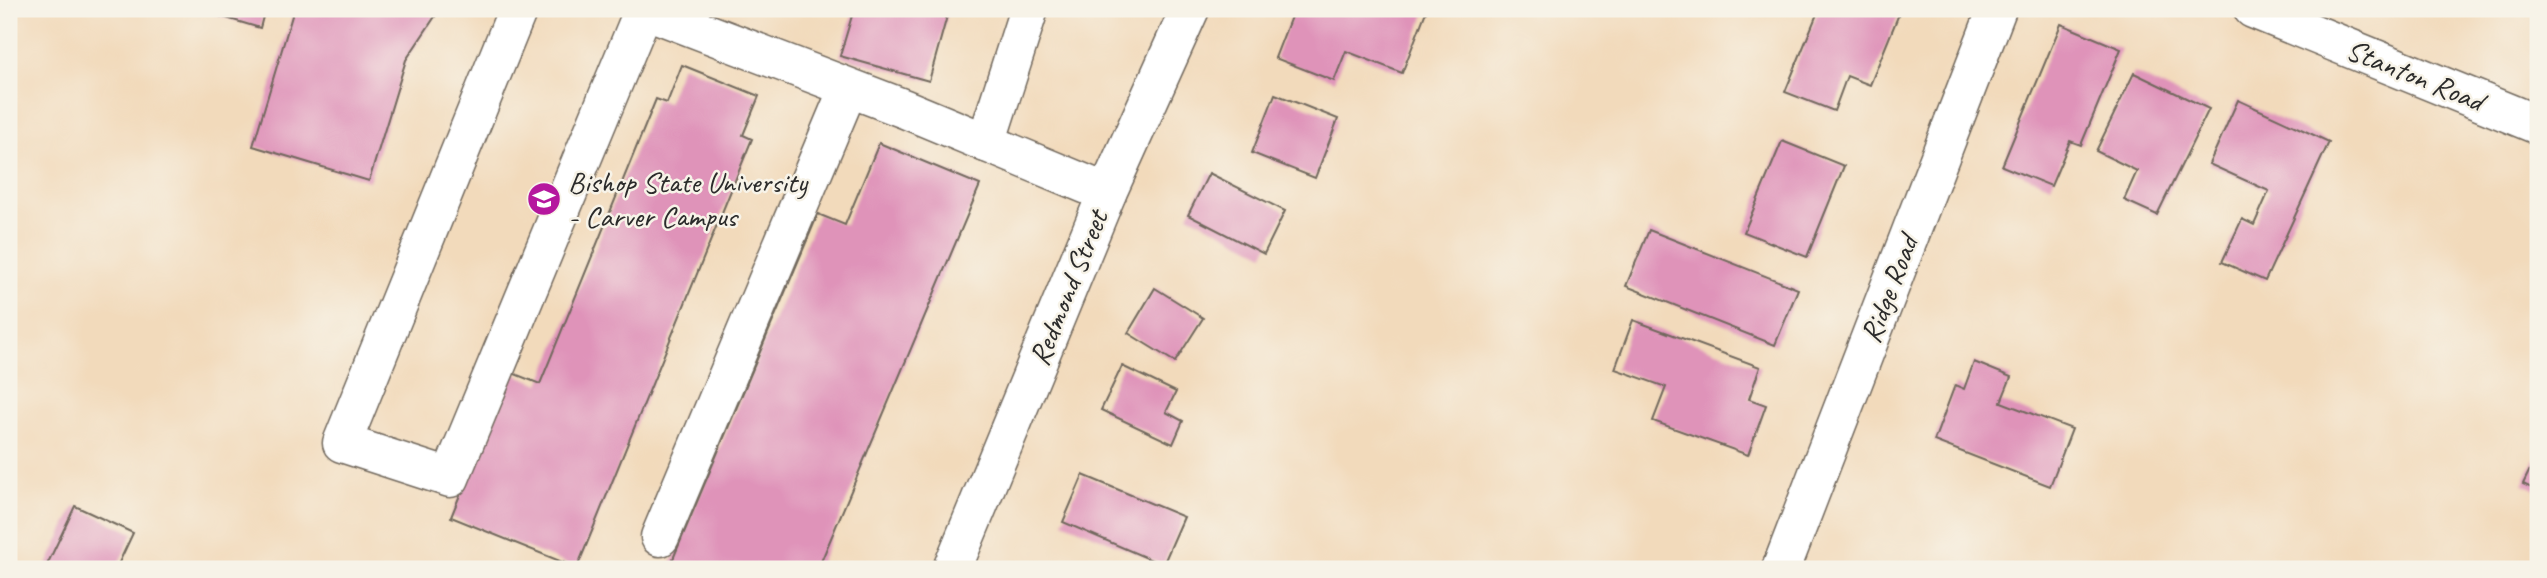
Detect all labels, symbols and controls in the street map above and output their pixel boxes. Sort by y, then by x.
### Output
street label: Stanton Road [2341,30,2493,121]
place label: Bishop State University - Carver Campus [568,163,809,235]
school or university icon: Bishop State University - Carver Campus [525,180,563,218]
street label: Redmond Street [1020,202,1117,371]
street label: Ridge Road [1851,226,1928,348]

